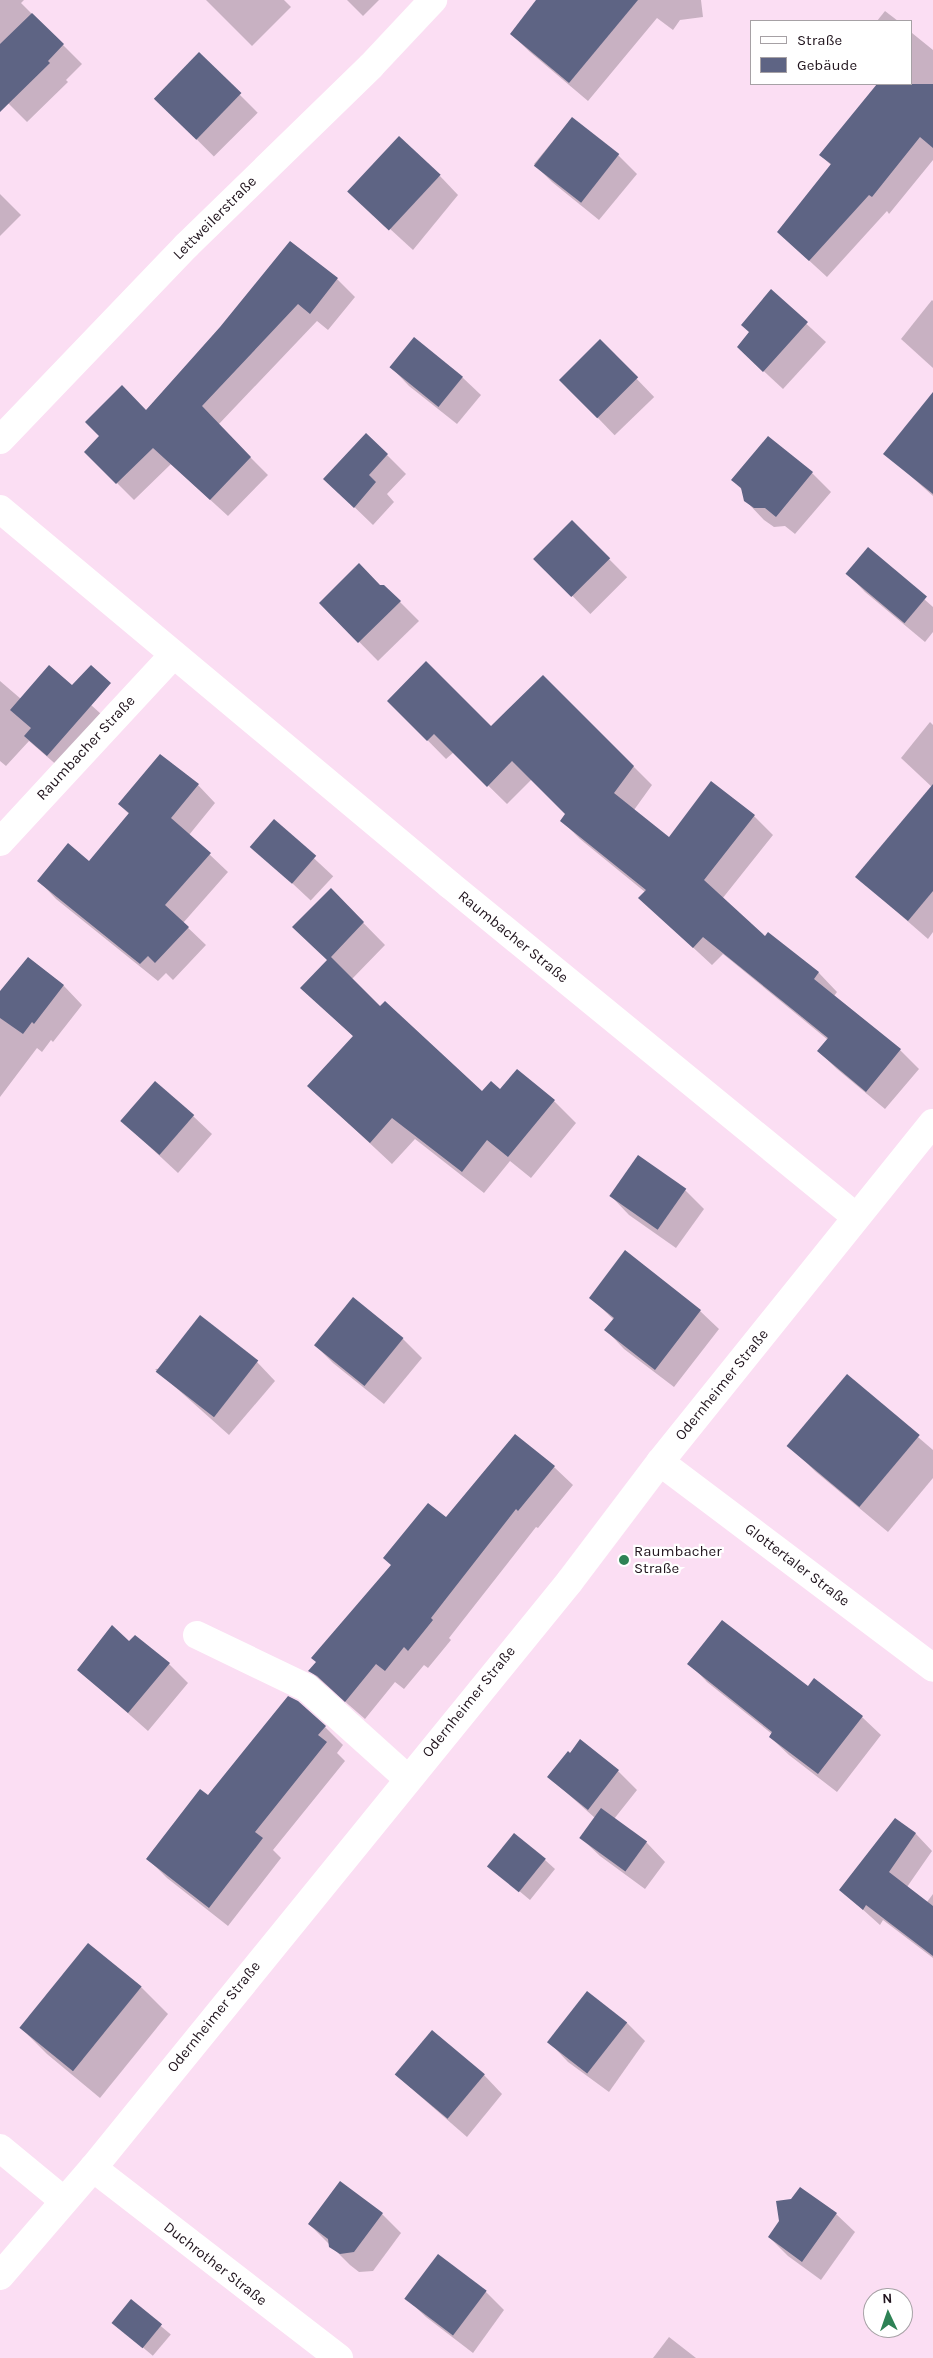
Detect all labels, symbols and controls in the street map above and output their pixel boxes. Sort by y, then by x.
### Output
legend [750,20,913,85]
text: Straße [797,31,842,49]
text: Gebäude [797,56,857,74]
street label: Lettweilerstraße [170,173,260,263]
street label: Raumbacher Straße [33,692,139,804]
street label: Raumbacher Straße [454,887,572,987]
street label: Odernheimer Straße [672,1326,772,1444]
street label: Glottertaler Straße [741,1520,853,1610]
place label: Raumbacher Straße [634,1542,722,1577]
marker: Raumbacher Straße [618,1554,630,1566]
street label: Odernheimer Straße [419,1643,519,1761]
street label: Odernheimer Straße [164,1958,264,2076]
street label: Duchrother Straße [160,2218,270,2310]
north arrow [863,2288,913,2338]
text: N [882,2290,893,2307]

